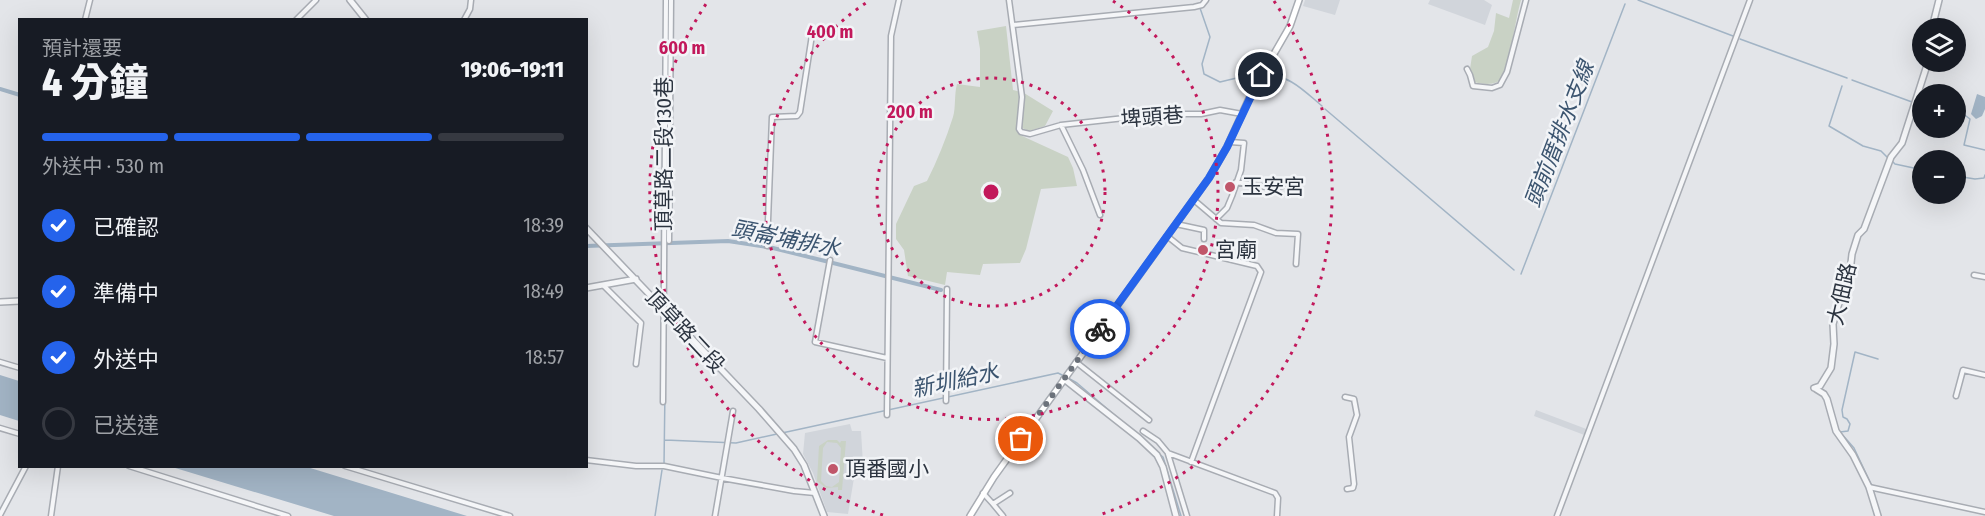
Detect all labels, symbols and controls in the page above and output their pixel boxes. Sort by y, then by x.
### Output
map controls [1912,18,1966,204]
button: layers [1912,18,1966,72]
text: 400 m [807,21,853,43]
text: 預計還要 [42,36,122,60]
text: 600 m [659,37,705,59]
pin [1235,49,1286,100]
water label: 頭前厝排水支線 [1519,55,1601,211]
text: 19:06–19:11 [461,56,564,83]
icon: home [1244,58,1277,91]
text: 4 分鐘 [42,60,148,106]
street label: 頂草路二段130巷 [651,77,677,231]
button: + [1912,84,1966,138]
text: 200 m [886,101,933,123]
street label: 埤頭巷 [1120,102,1184,132]
button: − [1912,150,1966,204]
text: 外送中 · 530 m [42,154,164,178]
place label: 玉安宮 [1242,174,1305,200]
marker: 玉安宮 [1223,180,1237,194]
centre of rings [981,182,1001,202]
icon: check [42,209,75,242]
text: 18:39 [523,213,564,237]
text: 已確認 [93,214,159,241]
water label: 頭崙埔排水 [729,215,843,262]
place label: 宮廟 [1215,237,1257,263]
marker: 宮廟 [1196,243,1210,257]
street label: 大佃路 [1822,260,1862,328]
icon: check [42,275,75,308]
text: 18:49 [523,279,564,303]
text: 準備中 [93,280,159,307]
street label: 頂草路二段 [640,284,730,378]
courier [1070,299,1130,359]
icon: bike [1084,313,1117,346]
icon: check [42,341,75,374]
text: 18:57 [525,345,564,369]
text: 外送中 [93,346,159,373]
water label: 新圳給水 [909,358,1002,403]
text: 已送達 [93,412,159,439]
pin [995,413,1046,464]
icon: bag [1004,422,1037,455]
place label: 頂番國小 [845,456,929,482]
marker: 頂番國小 [826,462,840,476]

